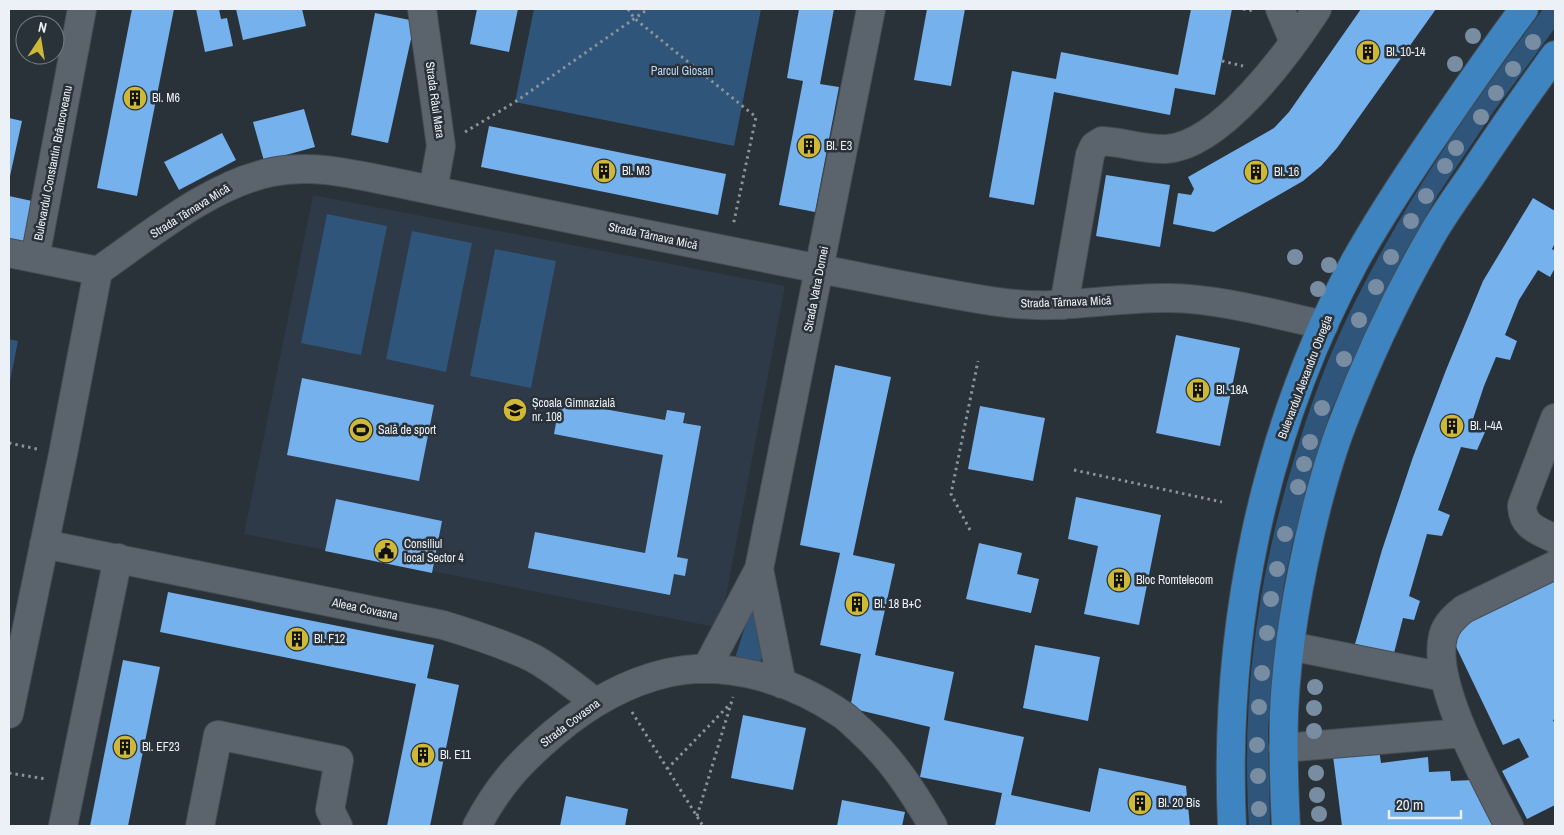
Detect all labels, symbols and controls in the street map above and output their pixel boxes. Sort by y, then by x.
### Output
north arrow [15,15,65,65]
text: N [37,18,49,37]
building icon: Bl. 10-14 [1355,39,1381,65]
place label: Bl. 10-14 [1386,44,1426,60]
street label: Strada Râul Mara [422,61,448,140]
park label: Parcul Giosan [651,63,713,79]
street label: Bulevardul Constantin Brâncoveanu [30,84,76,242]
building icon: Bl. M6 [122,85,148,111]
place label: Bl. M6 [152,90,180,106]
building icon: Bl. E3 [796,133,822,159]
place label: Bl. E3 [826,138,852,154]
building icon: Bl. M3 [591,158,617,184]
building icon: Bl. 16 [1243,159,1269,185]
place label: Bl. M3 [622,163,650,179]
place label: Bl. 16 [1274,164,1299,180]
street label: Strada Târnava Mică [147,180,233,242]
street label: Strada Târnava Mică [607,219,700,253]
street label: Strada Vatra Dornei [800,245,832,333]
street label: Strada Târnava Mică [1020,292,1112,312]
street label: Bulevardul Alexandru Obregia [1274,312,1336,441]
building icon: Bl. 18A [1185,377,1211,403]
place label: Bl. 18A [1216,382,1248,398]
place label: Școala Gimnazială nr. 108 [532,395,616,425]
school or university icon: Școala Gimnazială nr. 108 [502,397,528,423]
building icon: Bl. I-4A [1439,413,1465,439]
sports icon: Sală de sport [348,417,374,443]
place label: Bl. I-4A [1470,418,1503,434]
place label: Sală de sport [378,422,436,438]
place label: Consiliul local Sector 4 [404,536,464,566]
public building icon: Consiliul local Sector 4 [373,538,399,564]
building icon: Bloc Romtelecom [1106,567,1132,593]
place label: Bloc Romtelecom [1136,572,1213,588]
building icon: Bl. 18 B+C [844,591,870,617]
street label: Aleea Covasna [330,594,400,624]
place label: Bl. 18 B+C [874,596,921,612]
building icon: Bl. F12 [284,626,310,652]
place label: Bl. F12 [314,631,345,647]
street label: Strada Covasna [537,695,603,751]
building icon: Bl. EF23 [112,734,138,760]
place label: Bl. EF23 [142,739,180,755]
building icon: Bl. E11 [410,742,436,768]
place label: Bl. E11 [440,747,472,763]
scale bar [1389,788,1462,820]
building icon: Bl. 20 Bis [1127,790,1153,816]
text: 20 m [1396,794,1423,815]
place label: Bl. 20 Bis [1158,795,1200,811]

